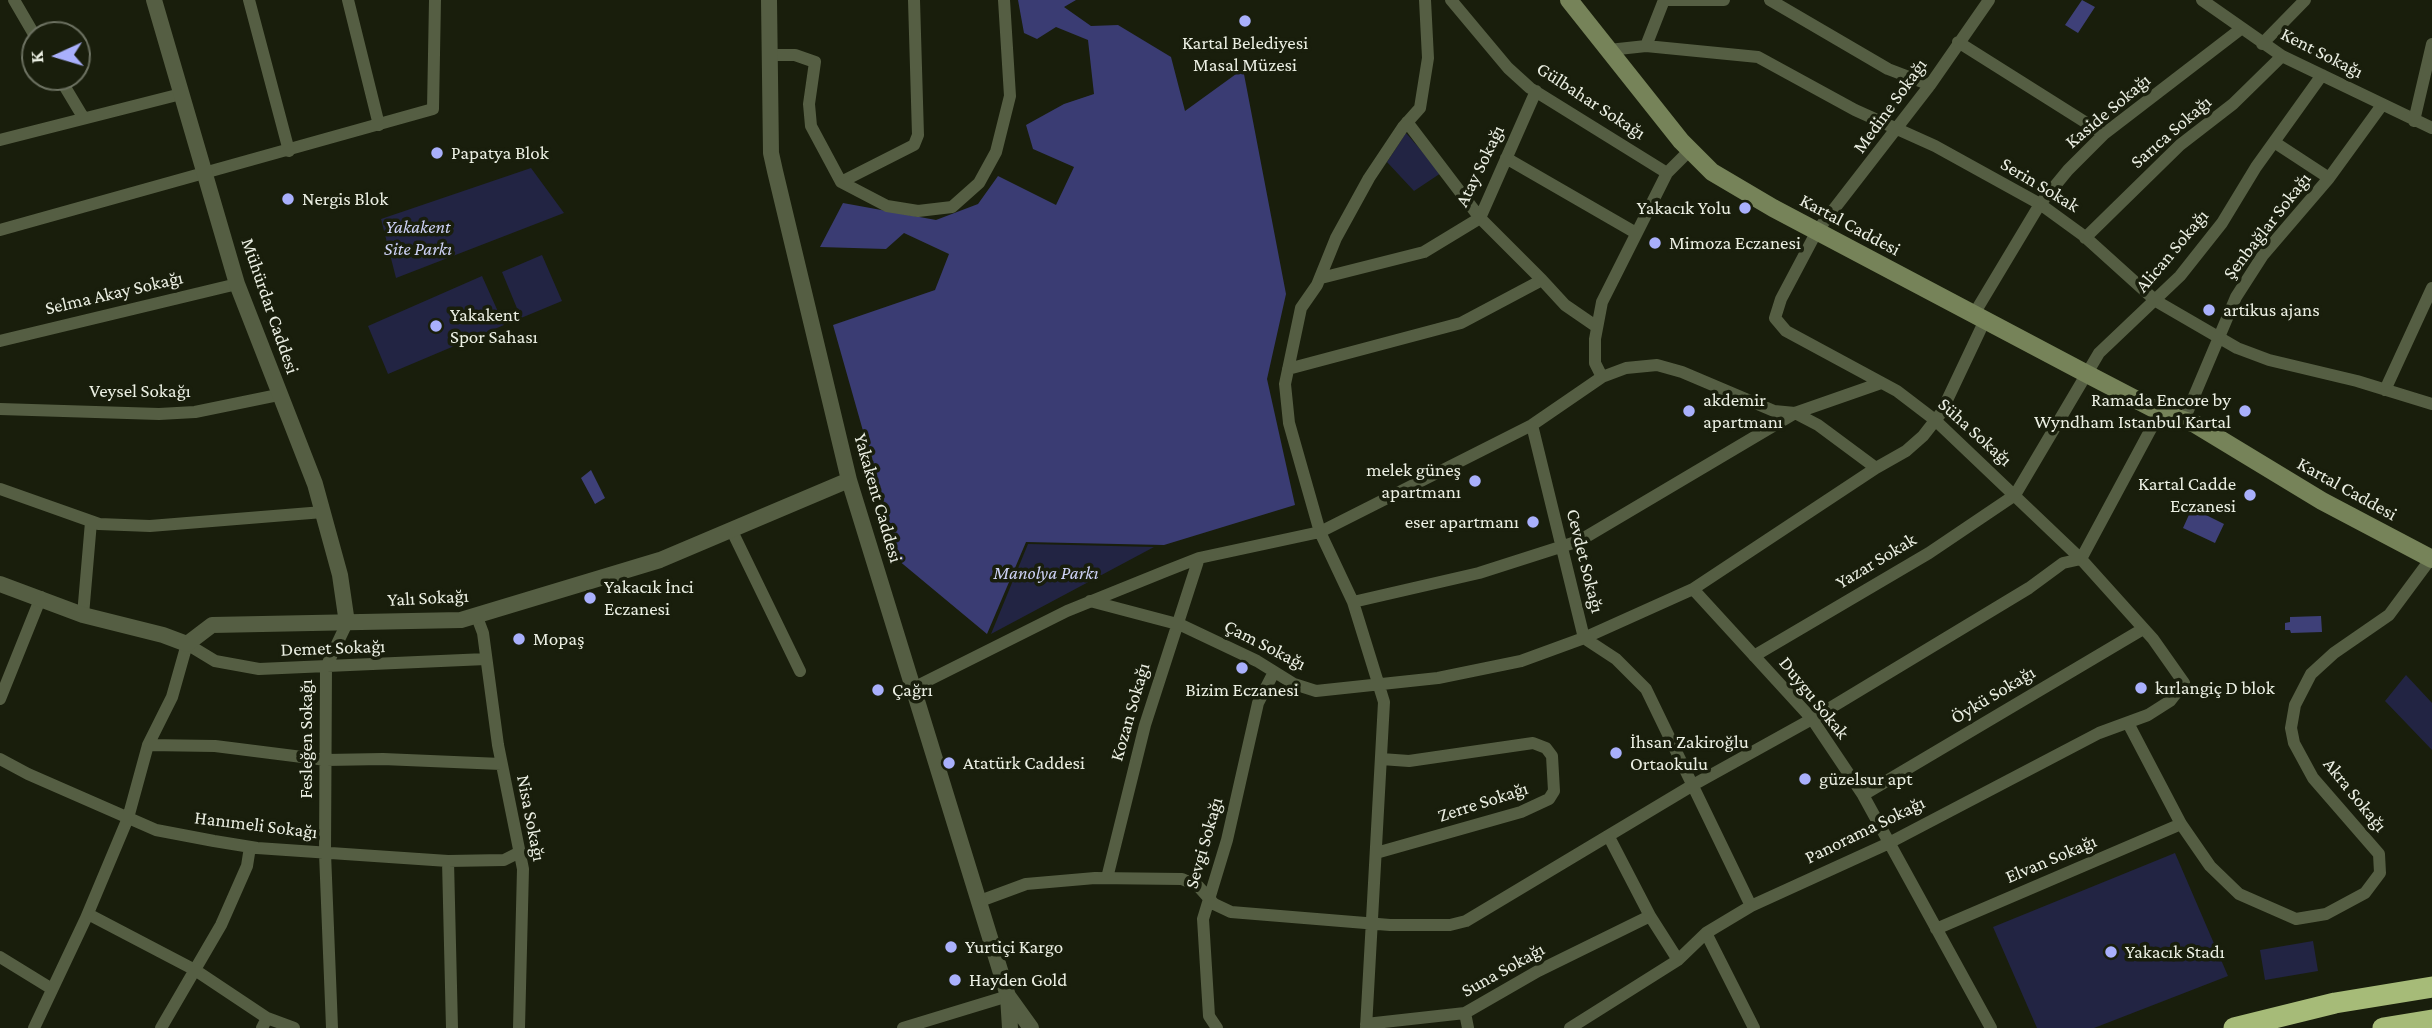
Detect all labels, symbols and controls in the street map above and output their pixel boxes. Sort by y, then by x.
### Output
marker: Kartal Belediyesi Masal Müzesi [1237,13,1253,29]
north arrow [21,21,91,91]
street label: Kent Sokağı [2277,23,2367,83]
place label: Kartal Belediyesi Masal Müzesi [1182,32,1308,76]
text: K [26,51,47,64]
street label: Medine Sokağı [1848,54,1932,158]
street label: Gülbahar Sokağı [1532,57,1650,145]
street label: Kaside Sokağı [2061,69,2155,153]
street label: Sarıca Sokağı [2126,91,2216,173]
street label: Atay Sokağı [1450,121,1510,211]
place label: Papatya Blok [451,142,549,164]
marker: Papatya Blok [429,145,445,161]
street label: Serin Sokak [1996,153,2084,217]
street label: Şenbağlar Sokağı [2218,168,2316,284]
place label: Nergis Blok [302,188,388,210]
street label: Kartal Caddesi [1796,189,1904,261]
marker: Nergis Blok [280,191,296,207]
place label: Yakacık Yolu [1637,197,1731,219]
marker: Yakacık Yolu [1737,200,1753,216]
street label: Alican Sokağı [2131,205,2213,297]
park label: Yakakent Site Parkı [384,216,452,260]
place label: Mimoza Eczanesi [1669,232,1801,254]
street label: Mühürdar Caddesi [236,235,304,377]
marker: Mimoza Eczanesi [1647,235,1663,251]
street label: Selma Akay Sokağı [43,266,185,320]
place label: artikus ajans [2223,299,2320,321]
marker: artikus ajans [2201,302,2217,318]
place label: Yakakent Spor Sahası [450,304,538,348]
marker: Yakakent Spor Sahası [428,318,444,334]
street label: Veysel Sokağı [89,380,191,402]
place label: akdemir apartmanı [1703,389,1783,433]
place label: Ramada Encore by Wyndham Istanbul Kartal [2034,389,2231,433]
street label: Süha Sokağı [1933,393,2017,471]
marker: akdemir apartmanı [1681,403,1697,419]
marker: Ramada Encore by Wyndham Istanbul Kartal [2237,403,2253,419]
street label: Yakakent Caddesi [849,431,907,565]
street label: Kartal Caddesi [2293,452,2401,526]
place label: melek güneş apartmanı [1366,459,1461,503]
marker: melek güneş apartmanı [1467,473,1483,489]
place label: Kartal Cadde Eczanesi [2138,473,2236,517]
marker: Kartal Cadde Eczanesi [2242,487,2258,503]
street label: Cevdet Sokağı [1561,507,1609,615]
place label: eser apartmanı [1405,511,1519,533]
marker: eser apartmanı [1525,514,1541,530]
street label: Yazar Sokak [1832,528,1920,594]
park label: Manolya Parkı [993,562,1099,584]
place label: Yakacık İnci Eczanesi [604,576,694,620]
street label: Yalı Sokağı [387,584,469,612]
marker: Yakacık İnci Eczanesi [582,590,598,606]
street label: Çam Sokağı [1220,615,1310,675]
place label: Mopaş [533,628,584,650]
marker: Mopaş [511,631,527,647]
street label: Demet Sokağı [280,635,386,661]
street label: Duygu Sokak [1774,652,1854,744]
street label: Kozan Sokağı [1105,660,1155,764]
marker: Bizim Eczanesi [1234,660,1250,676]
street label: Öykü Sokağı [1947,661,2039,729]
place label: kırlangiç D blok [2155,677,2275,699]
street label: Fesleğen Sokağı [295,679,317,799]
place label: Çağrı [892,679,933,701]
place label: Bizim Eczanesi [1185,679,1299,701]
marker: kırlangiç D blok [2133,680,2149,696]
marker: Çağrı [870,682,886,698]
place label: İhsan Zakiroğlu Ortaokulu [1630,731,1749,775]
marker: İhsan Zakiroğlu Ortaokulu [1608,745,1624,761]
place label: Atatürk Caddesi [963,752,1085,774]
street label: Akra Sokağı [2318,753,2392,837]
marker: Atatürk Caddesi [941,755,957,771]
place label: güzelsur apt [1819,768,1913,790]
marker: güzelsur apt [1797,771,1813,787]
street label: Nisa Sokağı [511,773,551,863]
street label: Zerre Sokağı [1435,777,1531,827]
street label: Panorama Sokağı [1801,791,1929,869]
street label: Sevgi Sokağı [1180,795,1228,891]
street label: Hanımeli Sokağı [193,806,319,844]
street label: Elvan Sokağı [2002,830,2100,888]
place label: Yurtiçi Kargo [965,936,1063,958]
street label: Suna Sokağı [1457,938,1549,1002]
marker: Yurtiçi Kargo [943,939,959,955]
place label: Yakacık Stadı [2125,941,2225,963]
marker: Yakacık Stadı [2103,944,2119,960]
place label: Hayden Gold [969,969,1067,991]
marker: Hayden Gold [947,972,963,988]

